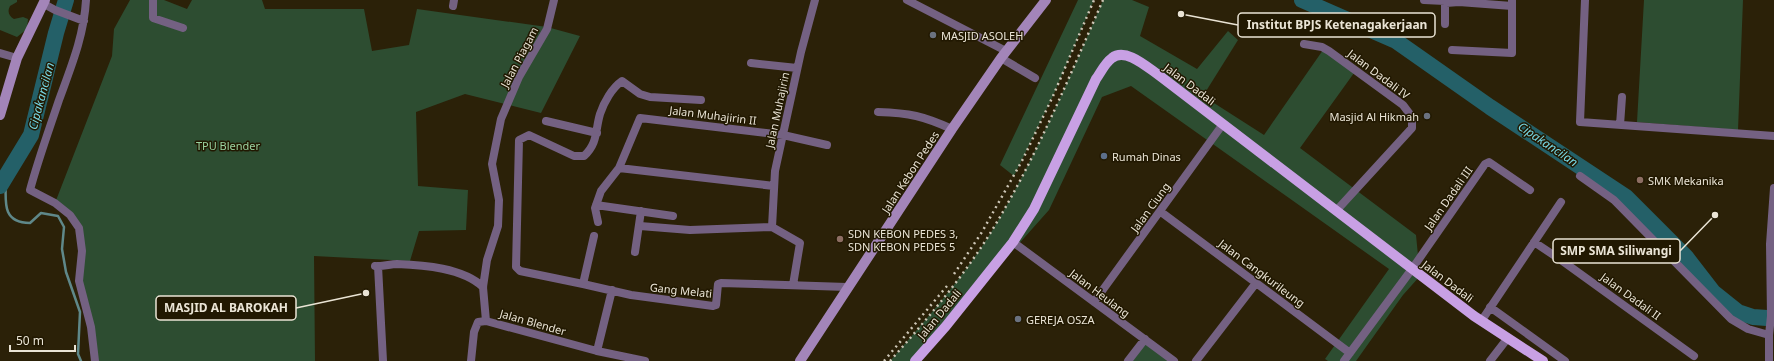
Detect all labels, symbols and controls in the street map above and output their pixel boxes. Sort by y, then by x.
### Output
callout: Institut BPJS Ketenagakerjaan [1238,13,1435,37]
text: Institut BPJS Ketenagakerjaan [1247,16,1427,33]
street label: Jalan Piagam [496,24,541,91]
place label: MASJID ASOLEH [941,28,1023,43]
marker: MASJID ASOLEH [928,30,938,40]
street label: Jalan Dadali IV [1344,45,1413,102]
street label: Jalan Dadali [1160,59,1219,108]
water label: Cipakancilan [24,60,58,132]
street label: Jalan Muhajirin [761,71,792,150]
street label: Jalan Muhajirin II [668,102,758,128]
place label: Masjid Al Hikmah [1329,109,1419,124]
marker: Masjid Al Hikmah [1422,111,1432,121]
water label: Cipakancilan [1515,118,1581,170]
street label: Jalan Kebon Pedes [877,128,942,217]
park label: TPU Blender [196,138,261,153]
place label: Rumah Dinas [1112,149,1181,164]
marker: Rumah Dinas [1099,151,1109,161]
street label: Jalan Dadali III [1420,163,1476,234]
place label: SMK Mekanika [1648,173,1724,188]
marker: SMK Mekanika [1635,175,1645,185]
street label: Jalan Ciung [1126,179,1173,236]
place label: SDN KEBON PEDES 3, SDN KEBON PEDES 5 [848,226,958,254]
marker: SDN KEBON PEDES 3, SDN KEBON PEDES 5 [835,234,845,244]
street label: Jalan Cangkurileung [1215,235,1308,310]
callout: SMP SMA Siliwangi [1553,239,1680,263]
text: SMP SMA Siliwangi [1560,242,1672,259]
street label: Jalan Dadali [1418,256,1477,305]
street label: Jalan Heulang [1066,265,1133,321]
street label: Jalan Dadali II [1597,268,1664,323]
street label: Gang Melati [649,279,713,301]
street label: Jalan Dadali [913,286,964,343]
callout: MASJID AL BAROKAH [156,296,296,320]
text: MASJID AL BAROKAH [164,299,288,316]
street label: Jalan Blender [497,305,568,339]
place label: GEREJA OSZA [1026,312,1096,327]
marker: GEREJA OSZA [1013,314,1023,324]
scale bar [10,327,75,353]
text: 50 m [16,332,44,349]

